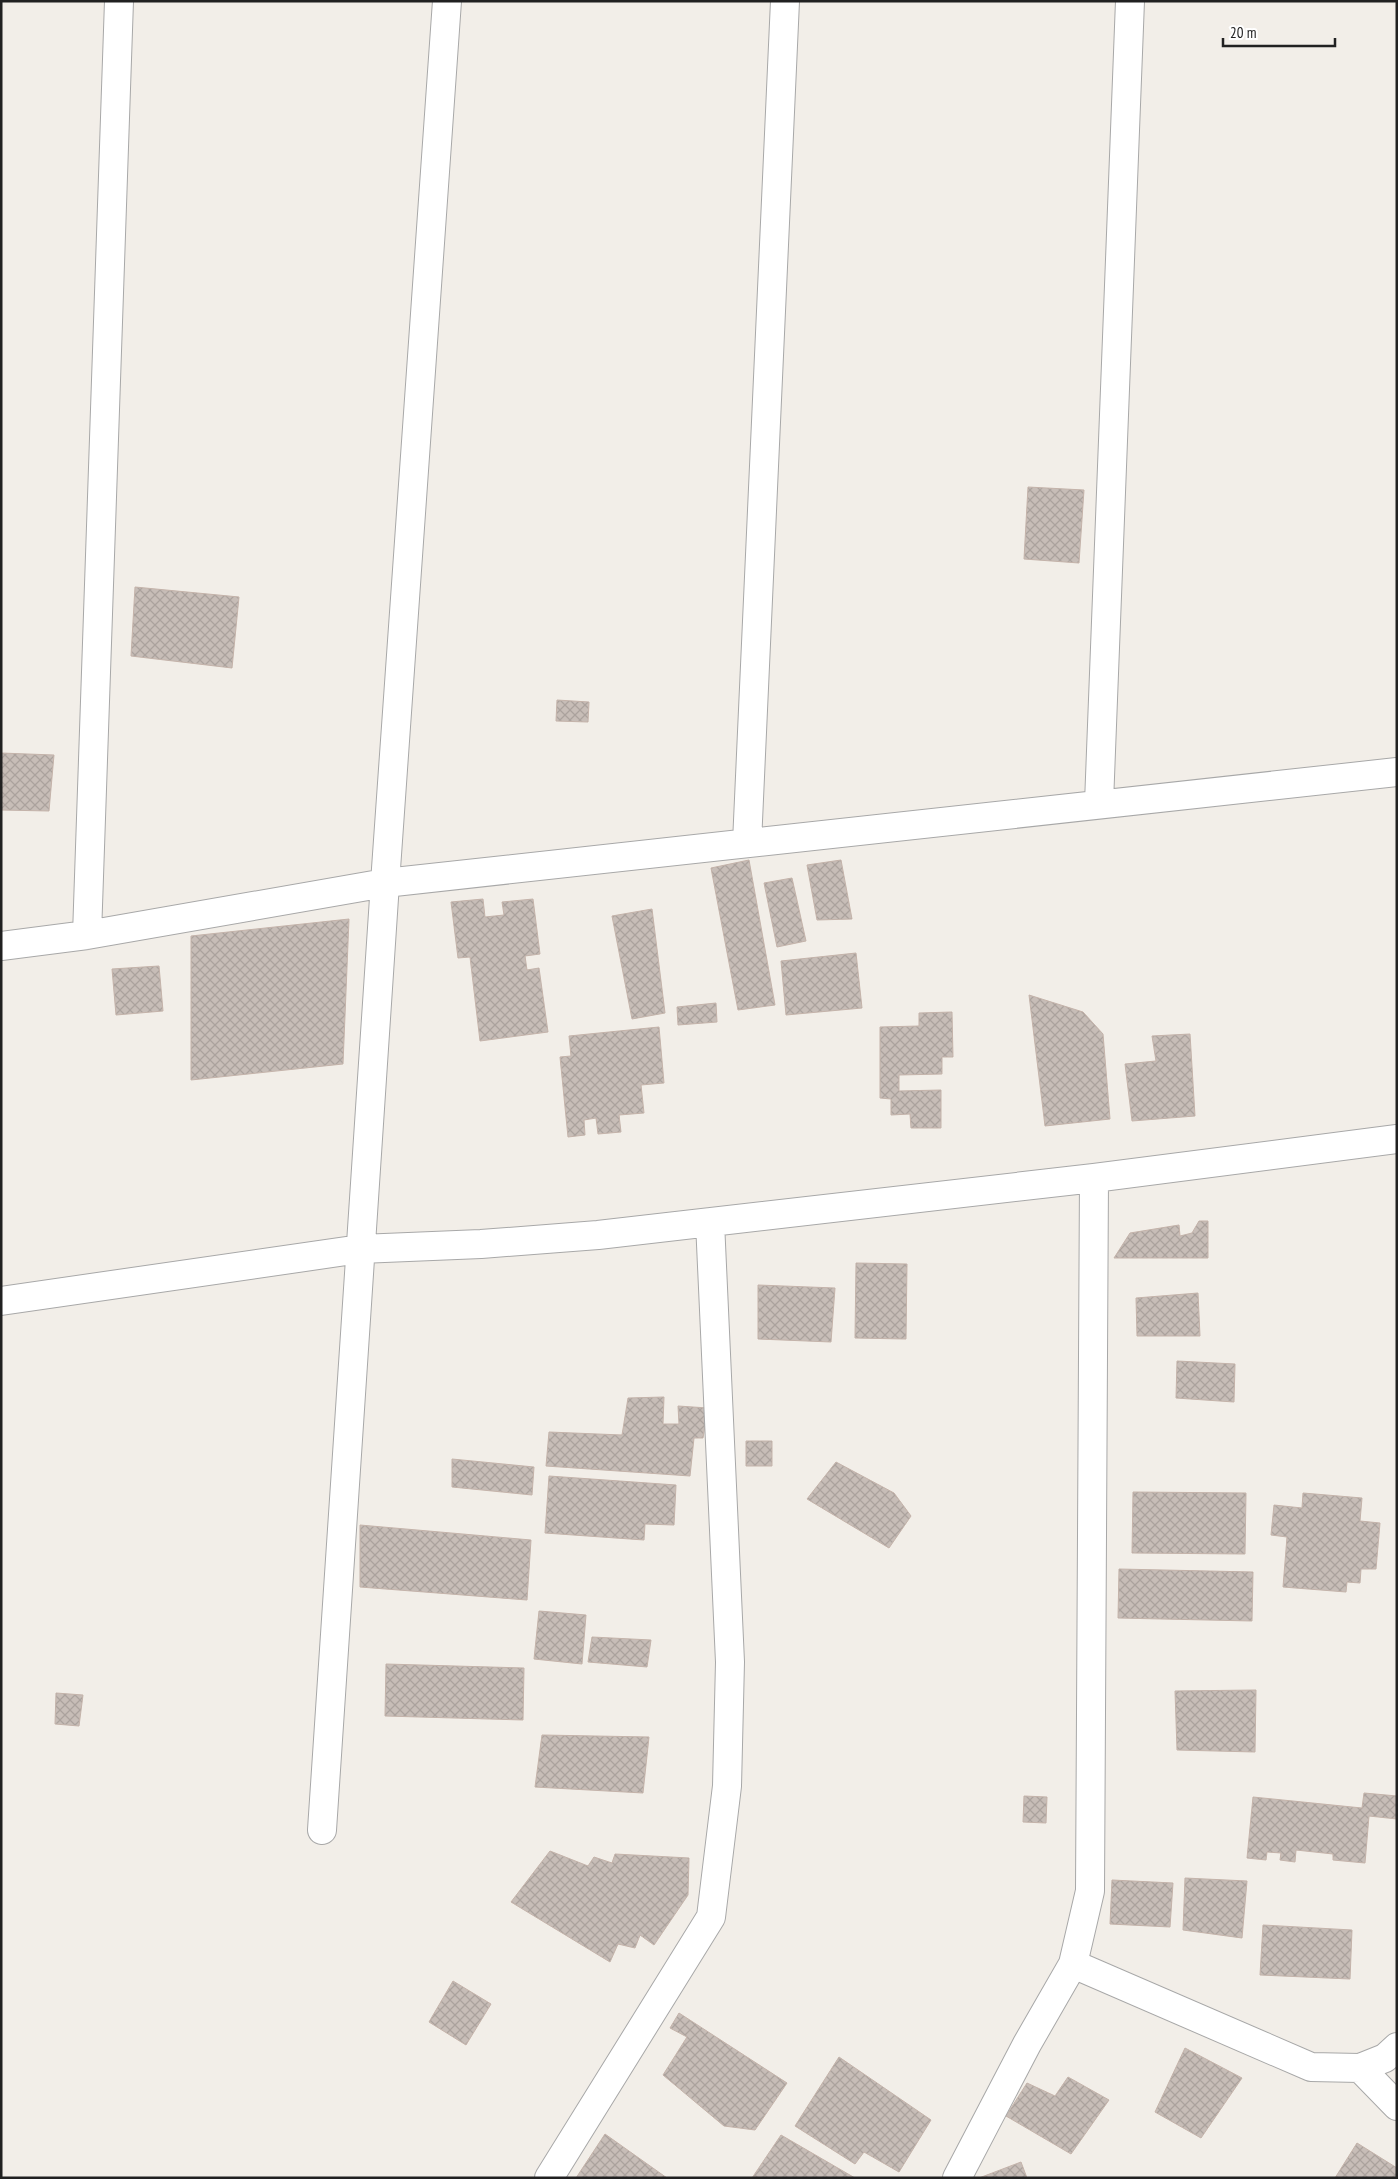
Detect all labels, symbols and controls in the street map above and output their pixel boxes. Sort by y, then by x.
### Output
scale bar [1223,15,1336,47]
text: 20 m [1230,23,1256,42]

